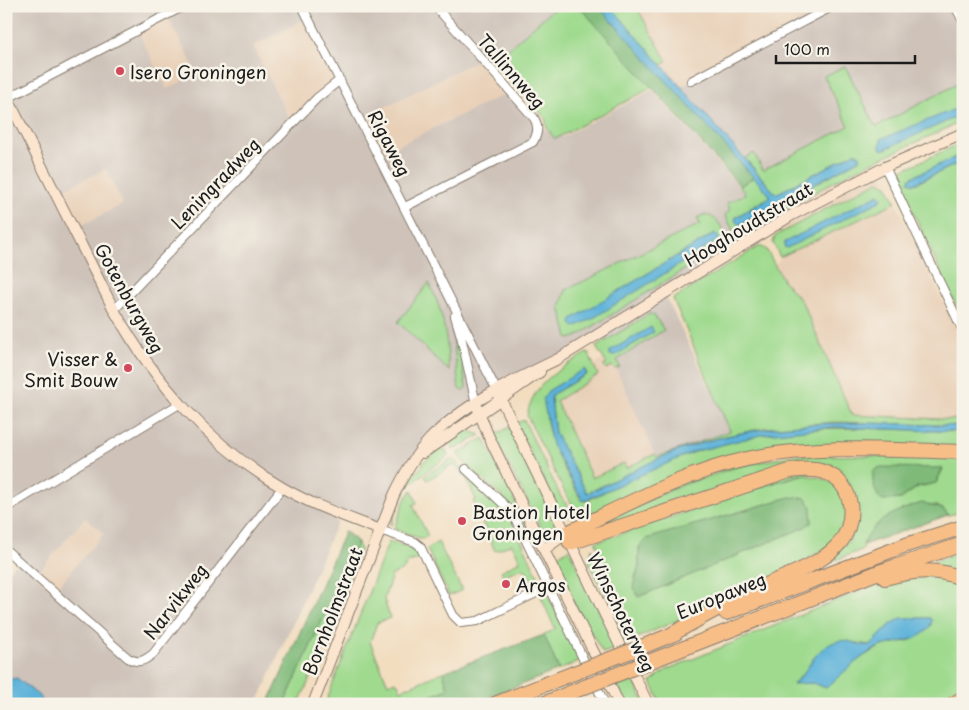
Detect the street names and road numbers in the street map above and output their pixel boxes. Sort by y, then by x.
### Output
street label: Tallinnweg [472,27,552,115]
street label: Rigaweg [362,105,418,181]
street label: Leningradweg [164,131,266,235]
street label: Hooghoudtstraat [679,175,817,273]
street label: Gotenburgweg [88,238,172,358]
street label: Bornholmstraat [295,543,369,679]
street label: Winschoterweg [581,547,663,677]
street label: Narvikweg [136,557,214,645]
street label: Europaweg [672,565,770,625]

